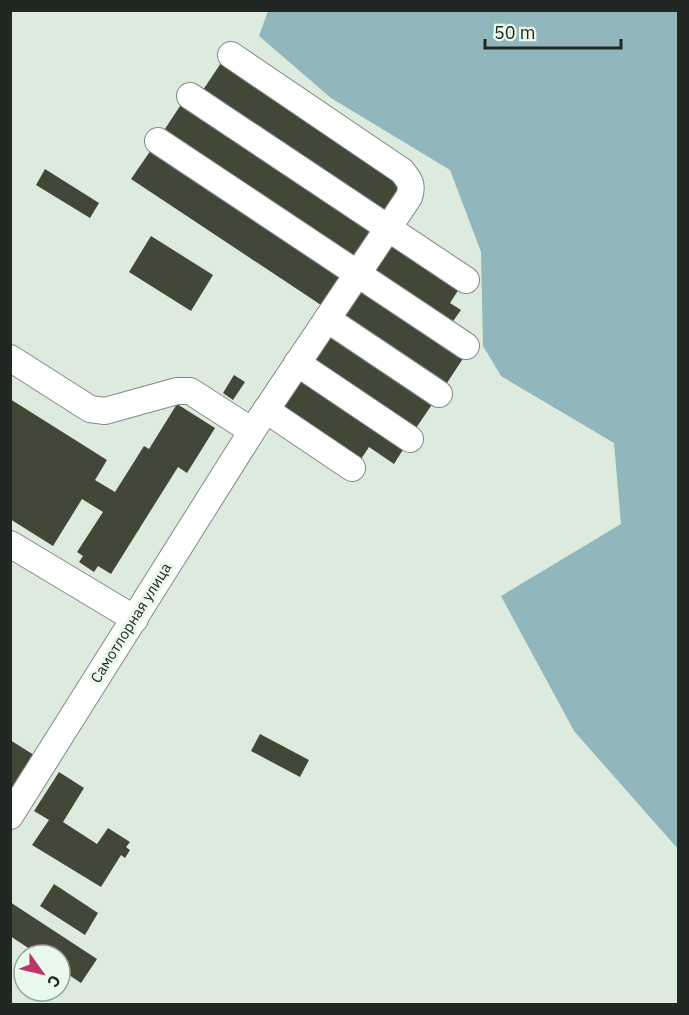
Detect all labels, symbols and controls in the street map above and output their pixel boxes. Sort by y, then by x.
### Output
scale bar [485,12,622,50]
text: 50 m [494,21,536,44]
street label: Самотлорная улица [86,559,175,686]
north arrow [12,943,72,1003]
text: С [43,971,66,991]

